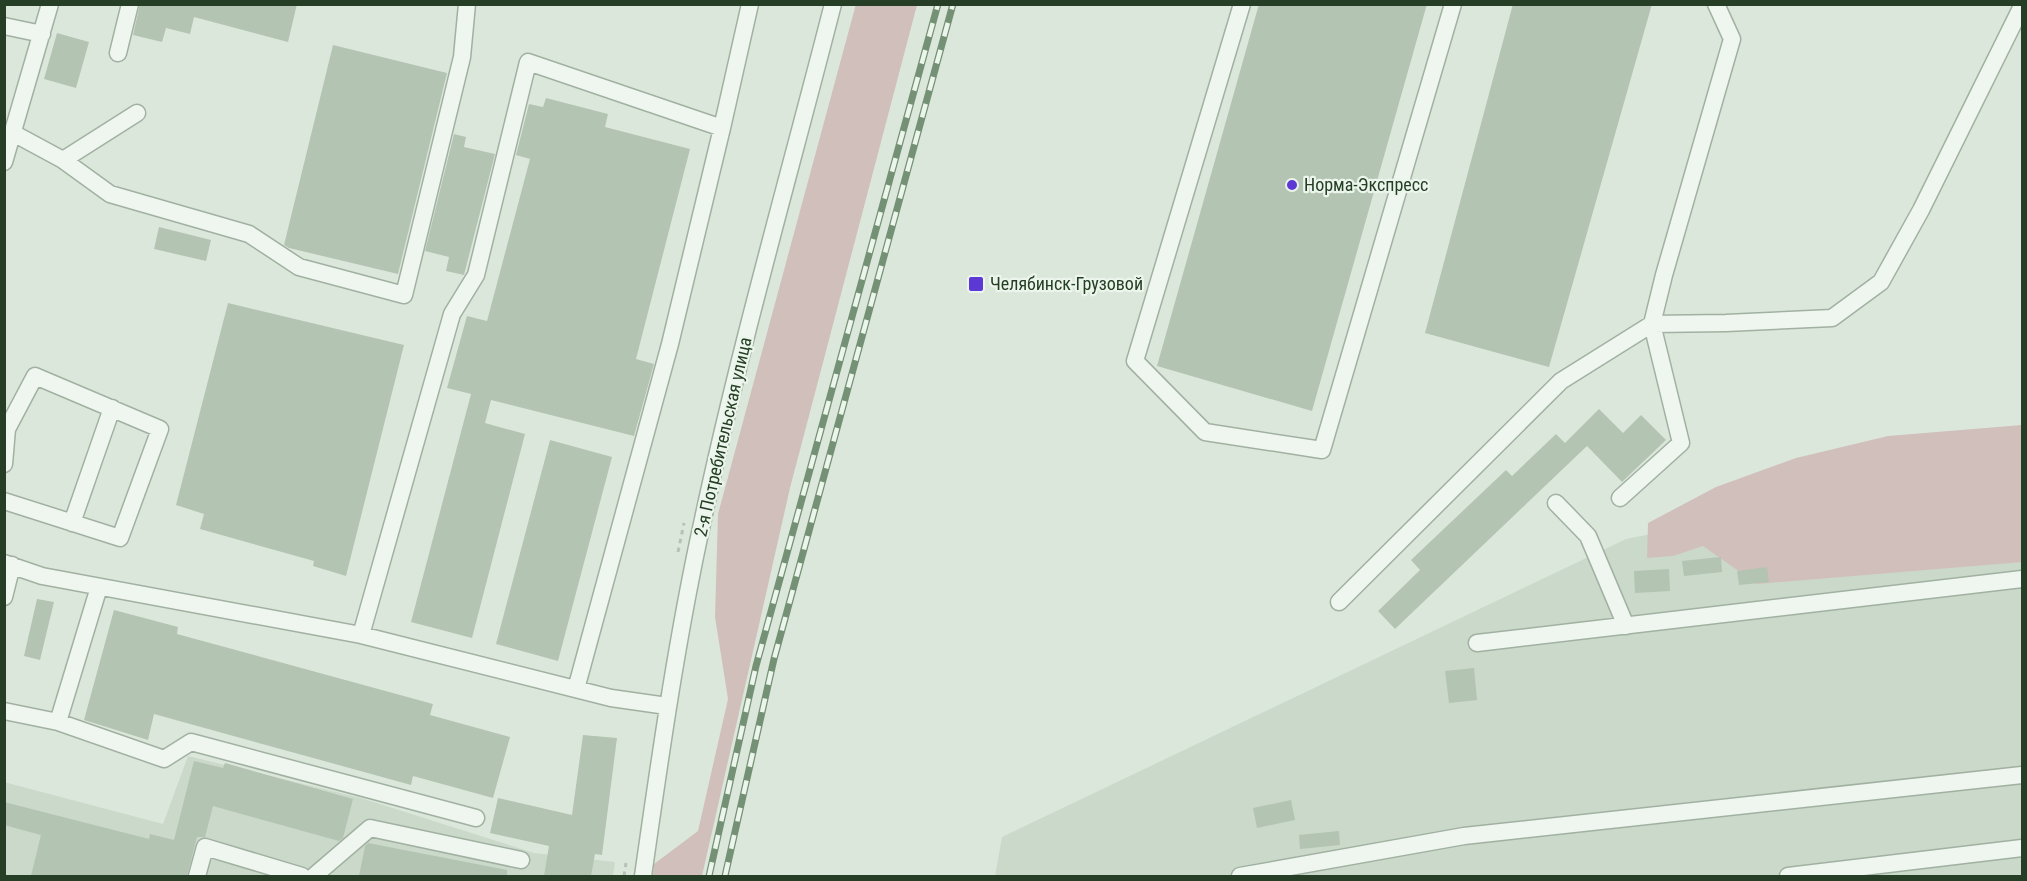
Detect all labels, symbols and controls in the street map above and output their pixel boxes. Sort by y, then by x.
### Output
place label: Норма-Экспресс [1304,174,1428,195]
marker: Норма-Экспресс [1285,178,1299,192]
place label: Челябинск-Грузовой [990,273,1143,294]
marker: Челябинск-Грузовой [967,275,985,293]
street label: 2-я Потребительская улица [689,335,756,539]

